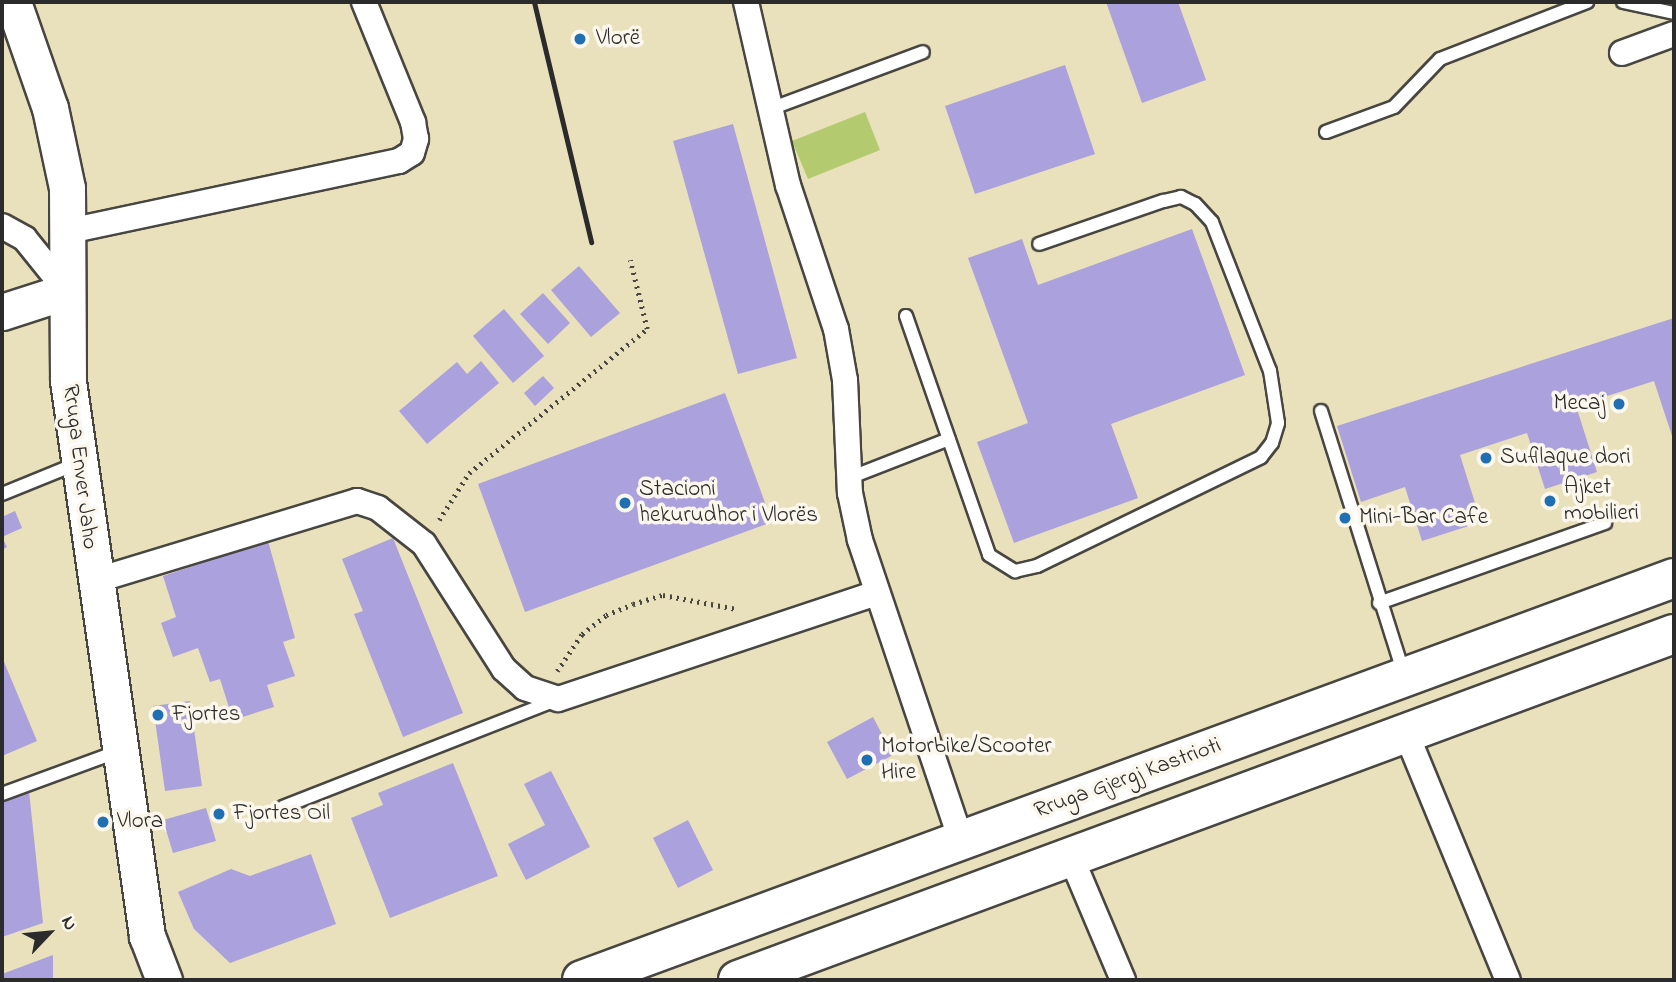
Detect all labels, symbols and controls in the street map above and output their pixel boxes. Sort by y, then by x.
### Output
place label: Vlorë [596,25,640,53]
marker: Vlorë [570,29,590,49]
street label: Rruga Enver Jaho [55,383,103,551]
place label: Mecaj [1554,390,1605,418]
marker: Mecaj [1611,396,1627,412]
place label: Sufllaque dori [1500,444,1631,472]
marker: Sufllaque dori [1478,450,1494,466]
place label: Ajket mobilieri [1564,474,1639,528]
place label: Stacioni hekurudhor i Vlorës [639,476,818,530]
marker: Ajket mobilieri [1542,493,1558,509]
marker: Stacioni hekurudhor i Vlorës [617,495,633,511]
place label: Mini-Bar Cafe [1359,504,1488,532]
marker: Mini-Bar Cafe [1337,510,1353,526]
place label: Fjortes [172,701,240,729]
marker: Fjortes [150,707,166,723]
street label: Rruga Gjergj Kastrioti [1031,732,1225,826]
place label: Motorbike/Scooter Hire [881,733,1052,787]
marker: Motorbike/Scooter Hire [859,752,875,768]
place label: Fjortes Oil [233,800,330,828]
marker: Fjortes Oil [211,806,227,822]
place label: Vlora [117,808,163,836]
marker: Vlora [95,814,111,830]
north arrow [14,898,84,968]
text: N [53,912,83,935]

